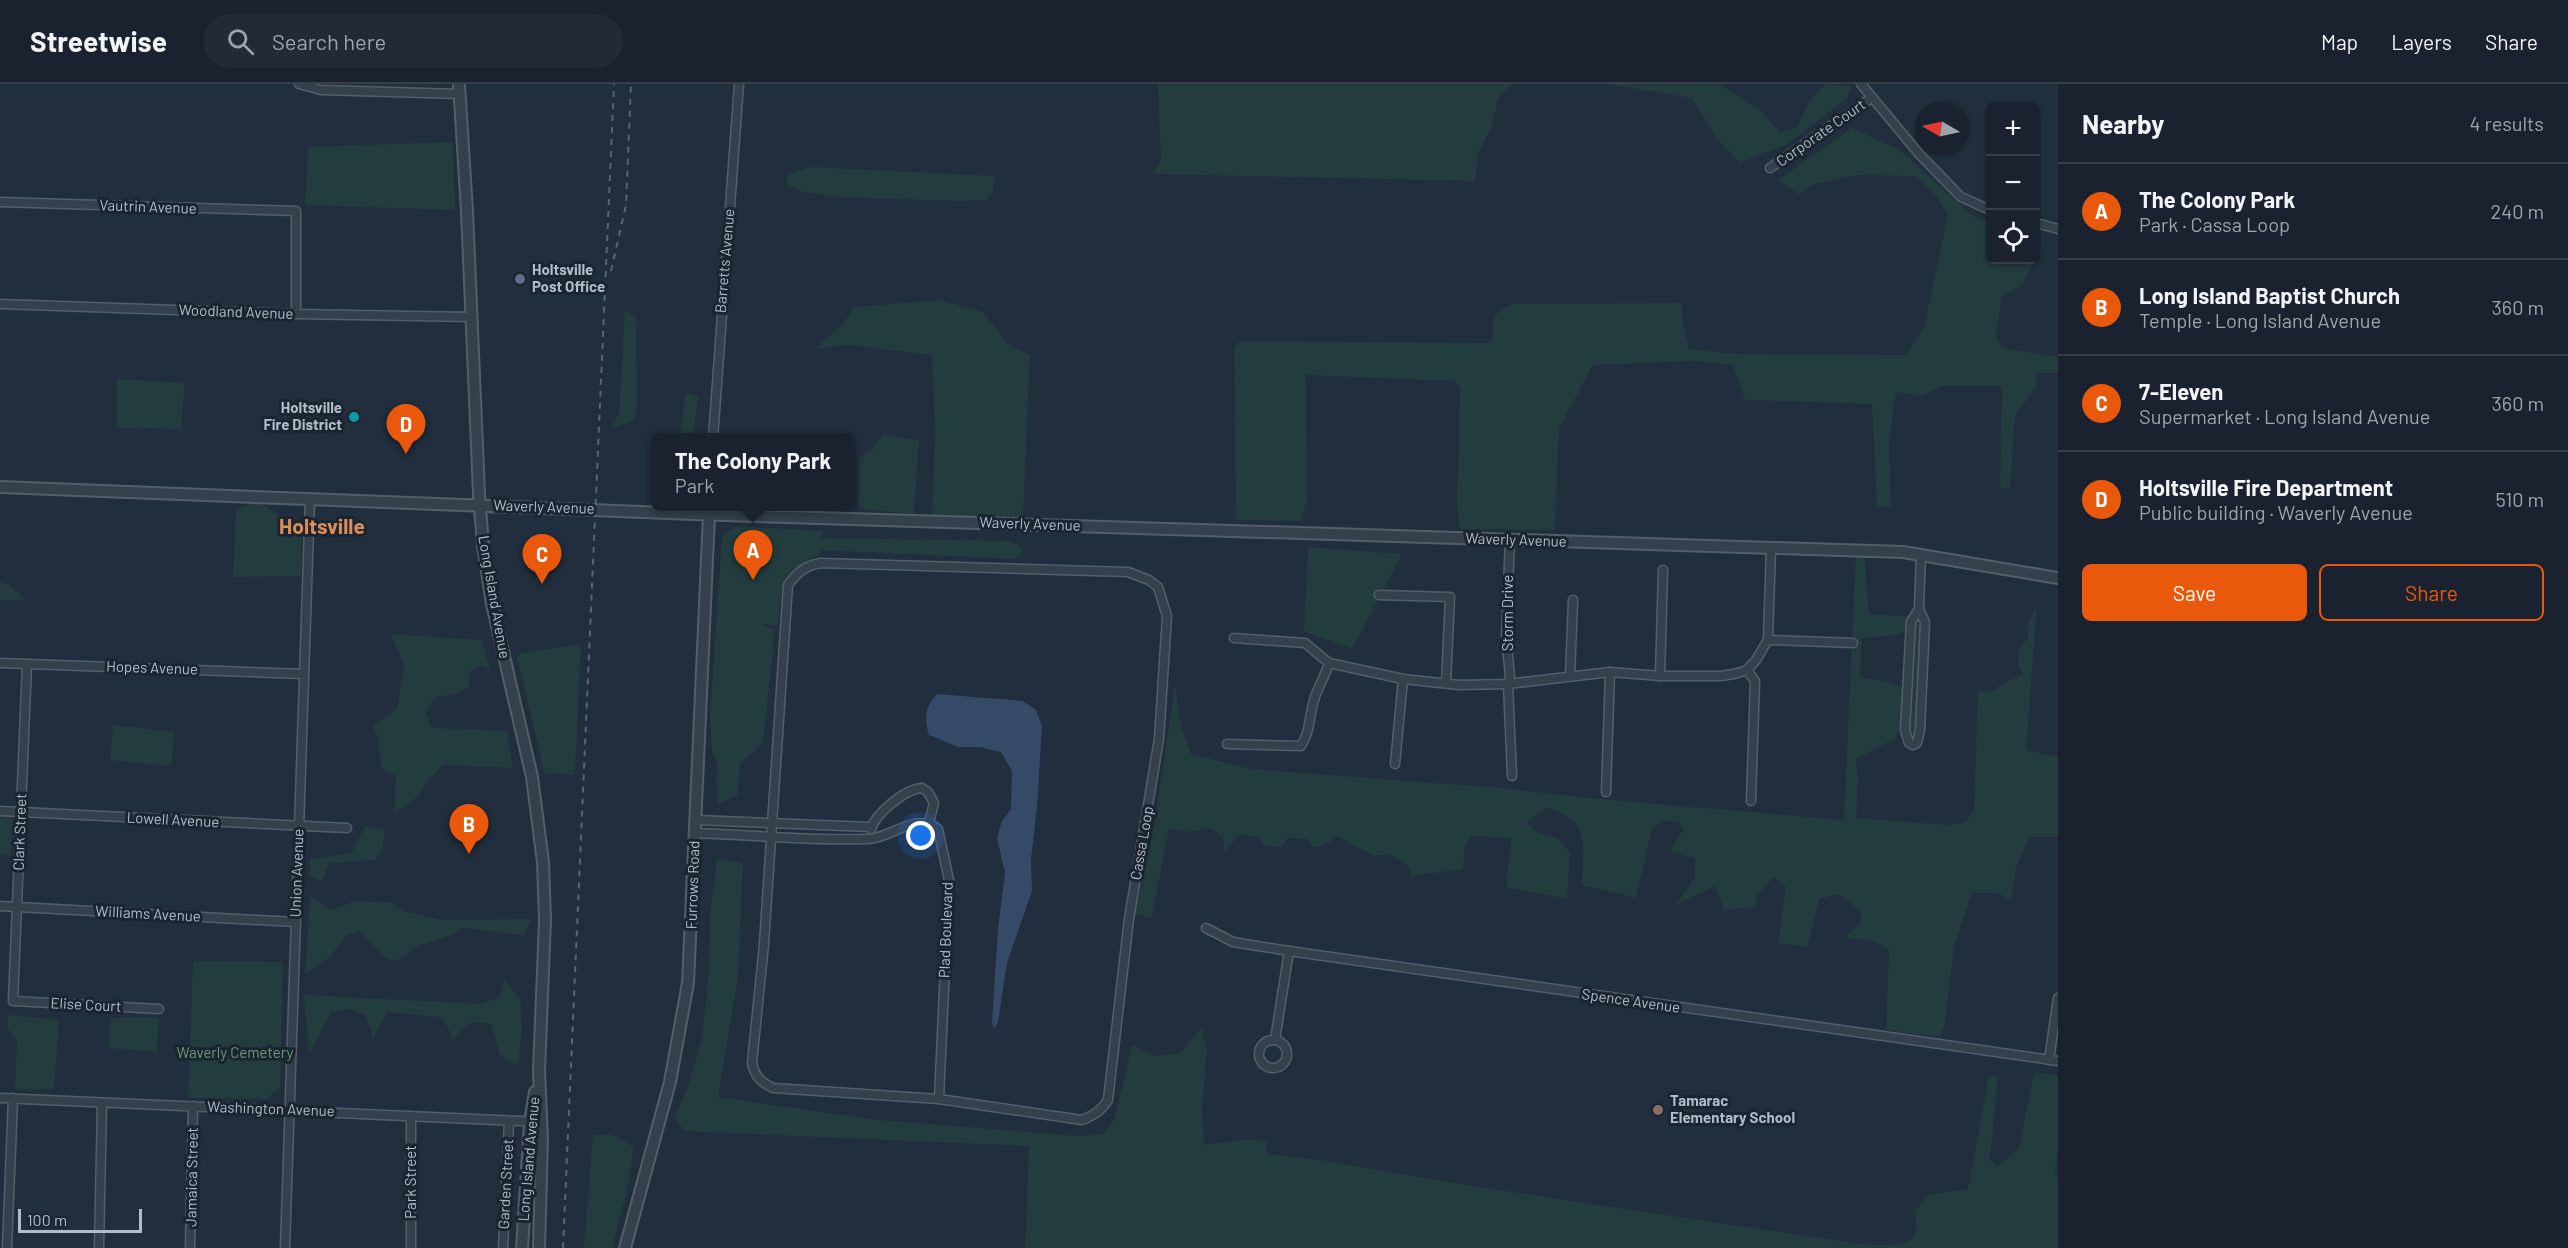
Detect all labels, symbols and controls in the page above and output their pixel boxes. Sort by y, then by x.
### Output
search box [203,14,623,68]
text: Streetwise [30,24,167,58]
icon: search [224,25,257,58]
text: Search here [272,28,386,54]
text: Map [2321,29,2358,54]
text: Layers [2391,29,2452,54]
text: Share [2485,29,2538,54]
street label: Corporate Court [1772,95,1869,170]
north arrow [1914,102,1968,156]
map controls [1986,102,2040,264]
button: + [1986,102,2040,156]
text: Nearby [2082,108,2164,139]
text: 4 results [2469,111,2544,135]
button: − [1986,156,2040,210]
text: The Colony Park [2139,186,2295,212]
street label: Vautrin Avenue [99,195,197,217]
text: A [2095,199,2108,223]
text: 240 m [2490,199,2544,223]
street label: Barretts Avenue [710,208,738,314]
button: locate [1986,210,2040,264]
text: Park · Cassa Loop [2139,212,2290,236]
place label: Holtsville Post Office [532,260,605,295]
marker: Holtsville Post Office [513,272,527,286]
text: Long Island Baptist Church [2139,282,2400,308]
text: B [2095,295,2108,319]
text: 360 m [2492,295,2544,319]
street label: Woodland Avenue [178,300,294,322]
text: Temple · Long Island Avenue [2139,308,2381,332]
text: 7-Eleven [2139,378,2223,404]
text: C [2095,391,2108,415]
text: 360 m [2492,391,2544,415]
place label: Holtsville Fire District [263,398,342,433]
pin: D [386,404,426,454]
text: Supermarket · Long Island Avenue [2139,404,2430,428]
marker: Holtsville Fire District [347,410,361,424]
popup [651,433,855,511]
text: The Colony Park [675,447,831,473]
text: Park [675,473,714,497]
text: Holtsville Fire Department [2139,474,2393,500]
text: D [2095,487,2108,511]
text: 510 m [2495,487,2544,511]
street label: Waverly Avenue [493,495,595,517]
text: Public building · Waverly Avenue [2139,500,2413,524]
street label: Waverly Avenue [979,512,1081,534]
district label: Holtsville [279,513,365,538]
street label: Waverly Avenue [1465,528,1567,550]
pin: A [734,530,772,580]
street label: Long Island Avenue [475,534,515,660]
pin: C [522,534,562,584]
button: Save [2082,564,2307,621]
button: Share [2319,564,2544,621]
street label: Storm Drive [1498,575,1516,651]
street label: Hopes Avenue [106,656,198,678]
street label: Clark Street [9,793,29,871]
pin: B [450,804,488,854]
street label: Cassa Loop [1126,804,1156,881]
street label: Lowell Avenue [126,808,220,830]
your location [906,821,935,850]
street label: Union Avenue [285,828,307,918]
street label: Furrows Road [681,840,703,930]
street label: Plad Boulevard [934,882,956,978]
street label: Williams Avenue [95,901,201,925]
street label: Spence Avenue [1581,984,1682,1016]
street label: Elise Court [50,993,122,1015]
park label: Waverly Cemetery [176,1043,294,1061]
place label: Tamarac Elementary School [1670,1091,1795,1126]
street label: Long Island Avenue [514,1096,542,1222]
street label: Washington Avenue [207,1097,335,1119]
marker: Tamarac Elementary School [1651,1103,1665,1117]
street label: Jamaica Street [181,1127,201,1227]
street label: Garden Street [494,1138,516,1230]
street label: Park Street [401,1145,419,1219]
scale bar [18,1206,142,1234]
text: 100 m [27,1210,67,1229]

